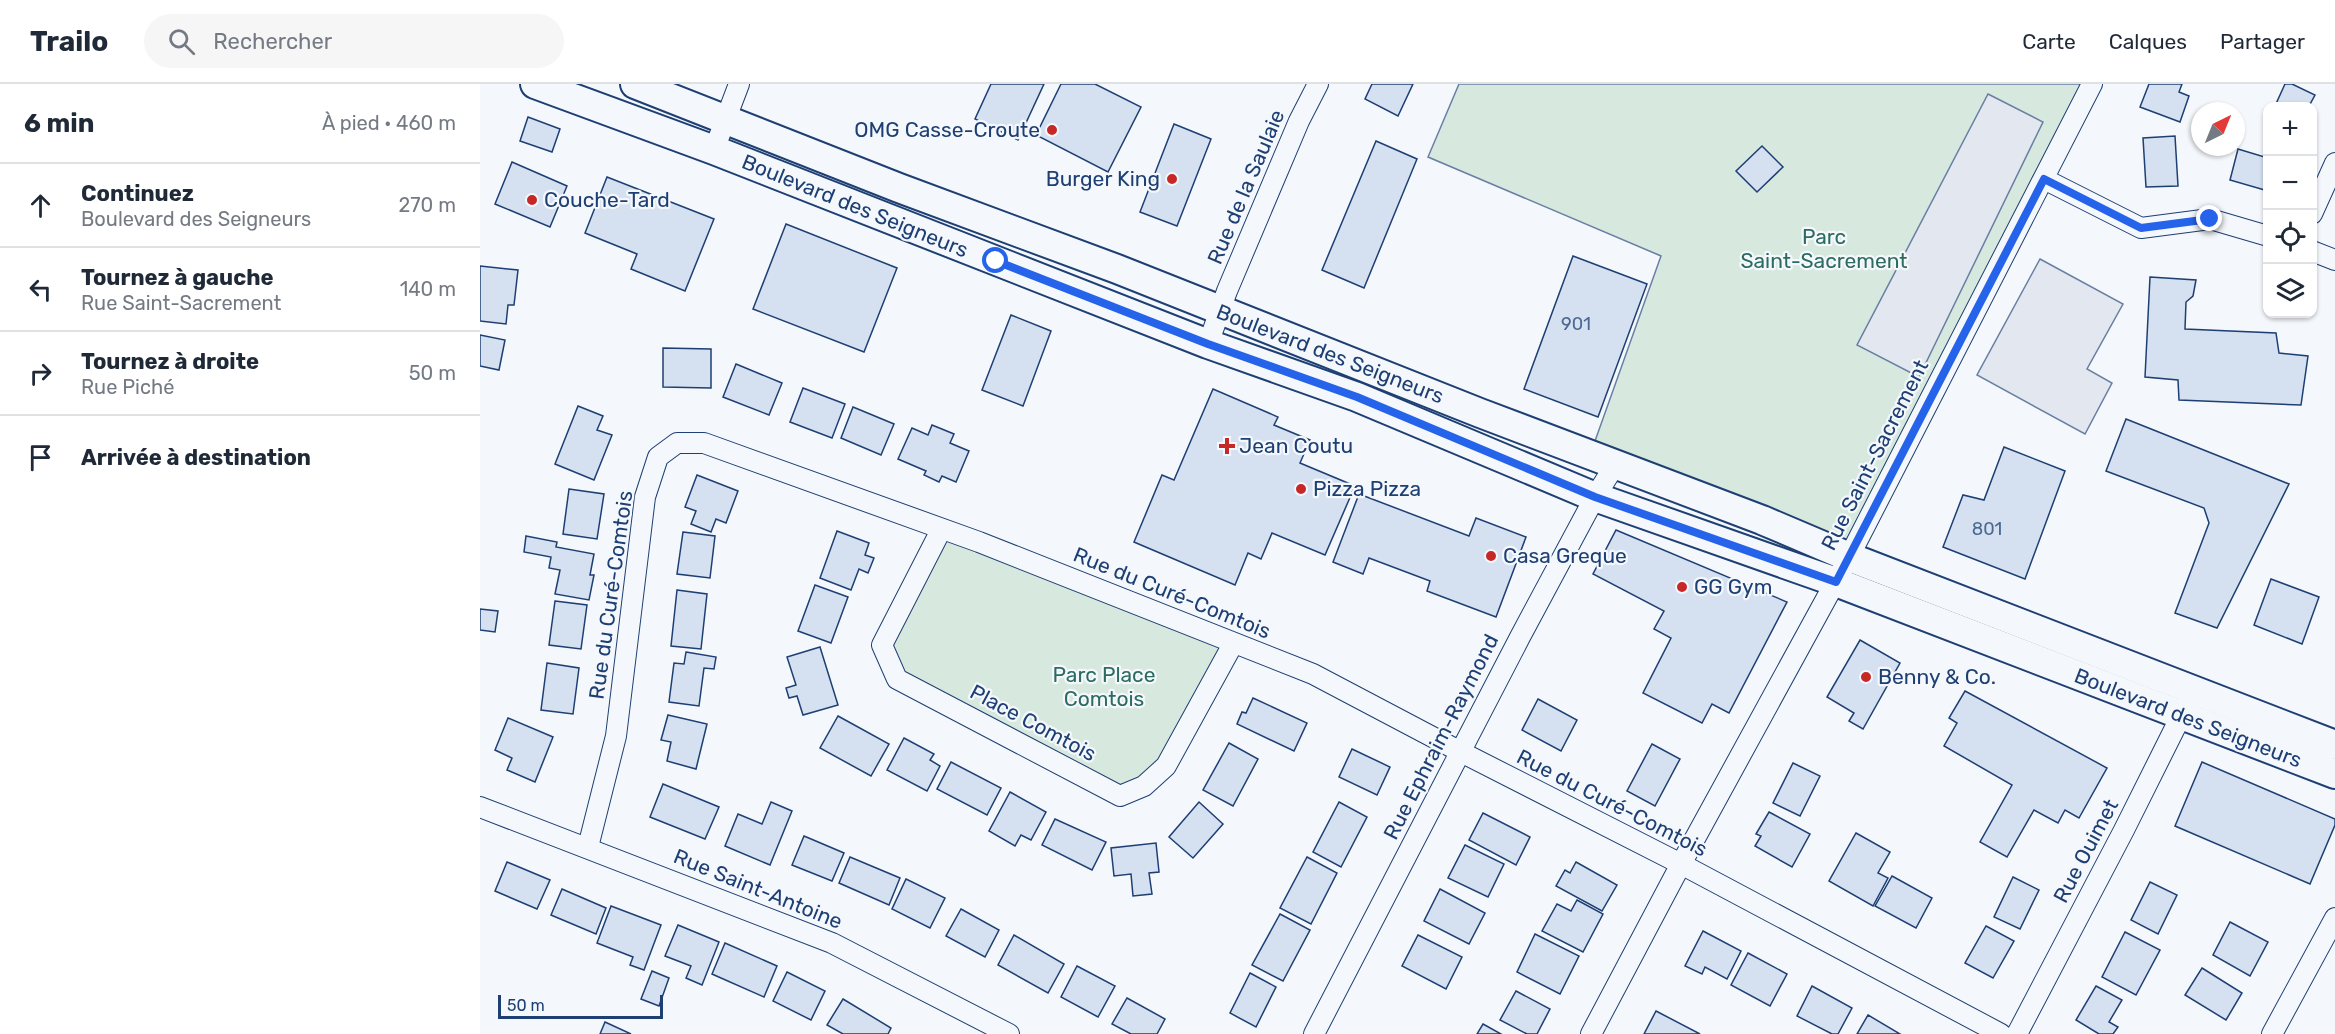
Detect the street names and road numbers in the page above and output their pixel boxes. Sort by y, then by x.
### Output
street label: Rue de la Saulaie [1202,106,1289,268]
street label: Boulevard des Seigneurs [738,149,972,262]
street label: Boulevard des Seigneurs [1213,299,1448,409]
street label: Rue Saint-Sacrement [1816,355,1933,554]
street label: Rue du Curé-Comtois [583,489,638,701]
street label: Rue du Curé-Comtois [1070,542,1274,644]
street label: Rue Ephraim-Raymond [1378,630,1503,844]
street label: Boulevard des Seigneurs [2071,663,2306,773]
street label: Place Comtois [966,679,1101,766]
street label: Rue du Curé-Comtois [1513,744,1712,861]
street label: Rue Ouimet [2048,795,2123,907]
street label: Rue Saint-Antoine [670,843,846,934]

